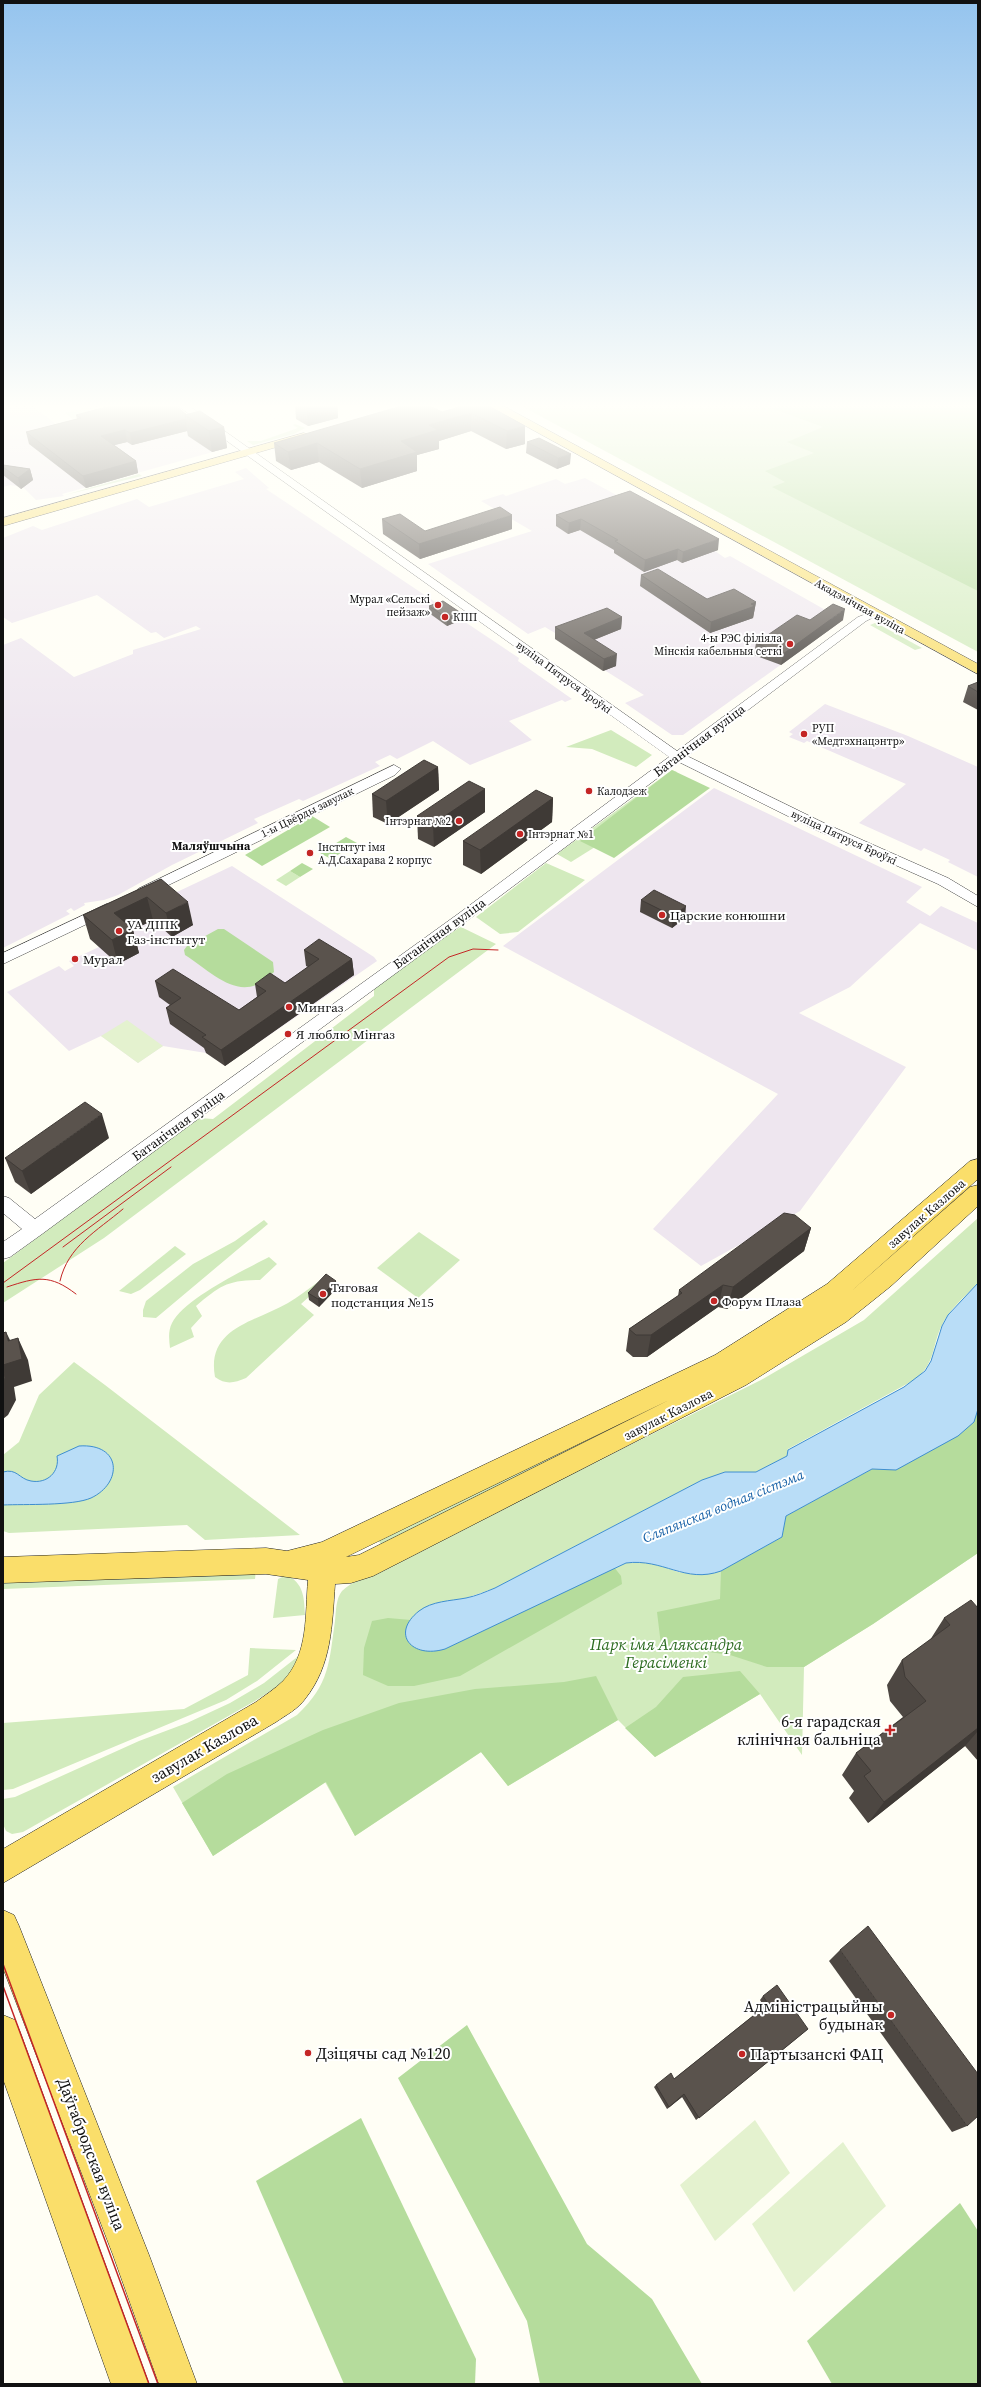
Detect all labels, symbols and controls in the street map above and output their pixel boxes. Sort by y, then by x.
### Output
street label: Акадэмічная вуліца [812,575,908,638]
place label: Мурал «Сельскі пейзаж» [350,592,431,620]
marker: Мурал «Сельскі пейзаж» [433,600,443,610]
place label: КПП [453,610,478,625]
marker: КПП [440,612,450,622]
place label: 4-ы РЭС філіяла Мінскія кабельныя сеткі [654,631,782,659]
street label: вуліца Пятруся Броўкі [513,638,615,717]
marker: 4-ы РЭС філіяла Мінскія кабельныя сеткі [785,639,795,649]
street label: Батанічная вуліца [650,700,749,780]
place label: РУП «Медтэхнацэнтр» [812,721,905,749]
marker: РУП «Медтэхнацэнтр» [799,729,809,739]
street label: 1-ы Цвёрды завулак [258,783,356,841]
place label: Калодзеж [597,784,647,799]
marker: Калодзеж [584,786,594,796]
street label: вуліца Пятруся Броўкі [789,806,899,869]
place label: Інтэрнат №2 [385,814,451,829]
marker: Інтэрнат №2 [454,816,464,826]
place label: Інтэрнат №1 [528,827,594,842]
marker: Інтэрнат №1 [515,829,525,839]
district label: Маляўшчына [172,838,251,854]
place label: Інстытут імя А.Д.Сахарава 2 корпус [318,840,433,868]
marker: Інстытут імя А.Д.Сахарава 2 корпус [305,848,315,858]
street label: Батанічная вуліца [390,894,489,973]
place label: Царские конюшни [670,907,786,924]
marker: Царские конюшни [657,910,667,920]
place label: УА ДІПК Газ-інстытут [127,916,205,948]
marker: УА ДІПК Газ-інстытут [114,926,124,936]
place label: Мурал [83,951,123,968]
marker: Мурал [70,954,80,964]
place label: Мингаз [297,999,344,1016]
marker: Мингаз [284,1002,294,1012]
place label: Я люблю Мінгаз [296,1026,395,1043]
marker: Я люблю Мінгаз [283,1029,293,1039]
street label: Батанічная вуліца [129,1086,228,1165]
street label: завулак Казлова [884,1175,969,1252]
place label: Тяговая подстанция №15 [331,1279,434,1311]
marker: Тяговая подстанция №15 [318,1289,328,1299]
place label: Форум Плаза [722,1293,802,1310]
marker: Форум Плаза [709,1296,719,1306]
street label: завулак Казлова [621,1385,716,1444]
water label: Сляпянская водная сістэма [639,1464,807,1548]
park label: Парк імя Аляксандра Герасіменкі [589,1633,743,1673]
street label: завулак Казлова [146,1708,262,1788]
place label: 6-я гарадская клінічная бальніца [737,1710,882,1750]
marker: 6-я гарадская клінічная бальніца [884,1724,896,1736]
place label: Адміністрацыйны будынак [744,1995,883,2035]
marker: Адміністрацыйны будынак [886,2010,896,2020]
place label: Дзіцячы сад №120 [316,2042,451,2064]
place label: Партызанскі ФАЦ [750,2043,883,2065]
marker: Дзіцячы сад №120 [303,2048,313,2058]
marker: Партызанскі ФАЦ [737,2049,747,2059]
street label: Даўгабродская вуліца [53,2074,132,2235]

